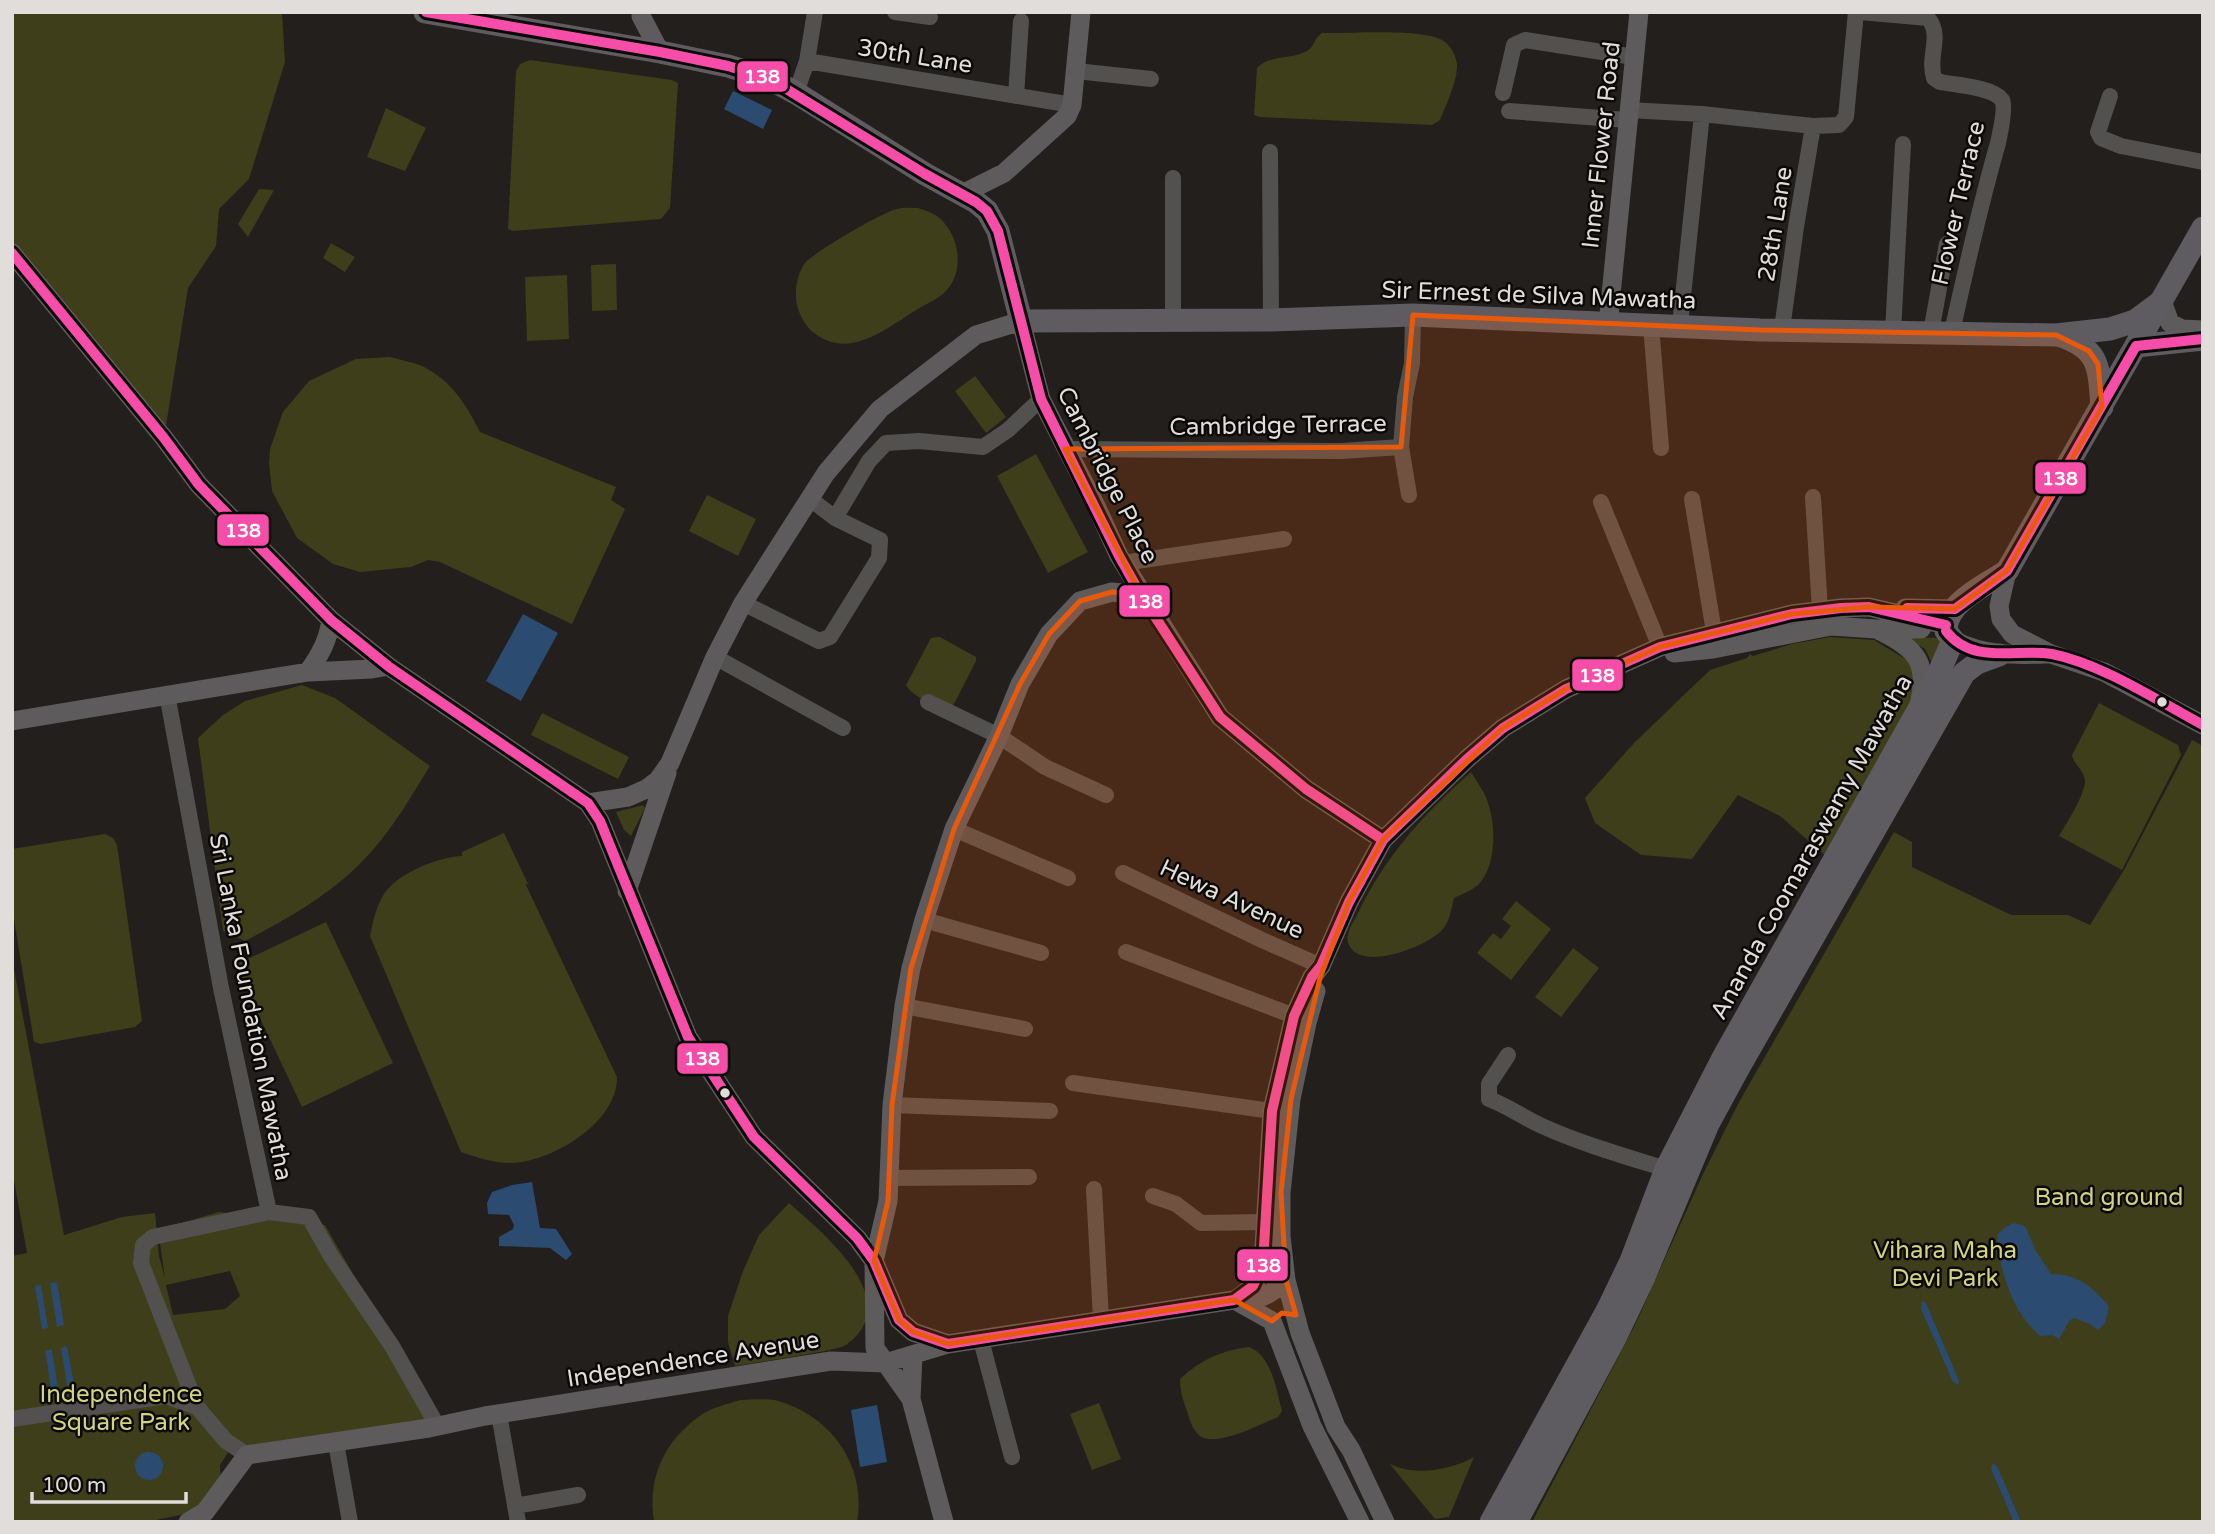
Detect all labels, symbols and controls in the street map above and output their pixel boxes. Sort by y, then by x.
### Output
street label: 30th Lane [856,33,974,80]
street label: Inner Flower Road [1576,40,1627,250]
line badge: 138 [736,60,789,93]
text: 138 [744,66,780,88]
street label: Flower Terrace [1926,118,1991,288]
street label: 28th Lane [1752,165,1799,283]
street label: Sir Ernest de Silva Mawatha [1381,276,1697,315]
street label: Cambridge Place [1051,382,1165,568]
street label: Cambridge Terrace [1169,409,1387,442]
line badge: 138 [2034,461,2087,495]
text: 138 [2042,468,2078,490]
line badge: 138 [216,513,270,547]
text: 138 [225,520,261,542]
line badge: 138 [1118,584,1171,618]
text: 138 [1127,591,1163,613]
line badge: 138 [1571,658,1624,692]
text: 138 [1579,665,1615,687]
street label: Ananda Coomaraswamy Mawatha [1704,670,1919,1025]
unlabelled marker [2155,695,2169,709]
street label: Sri Lanka Foundation Mawatha [203,831,298,1183]
street label: Hewa Avenue [1155,853,1308,946]
line badge: 138 [676,1042,729,1075]
text: 138 [684,1048,720,1070]
unlabelled marker [718,1086,732,1100]
park label: Band ground [2034,1183,2184,1212]
park label: Vihara Maha Devi Park [1873,1236,2017,1293]
line badge: 138 [1236,1248,1289,1282]
text: 138 [1245,1255,1281,1277]
street label: Independence Avenue [565,1325,821,1394]
park label: Independence Square Park [40,1380,202,1437]
scale bar [32,1460,186,1504]
text: 100 m [42,1473,106,1498]

